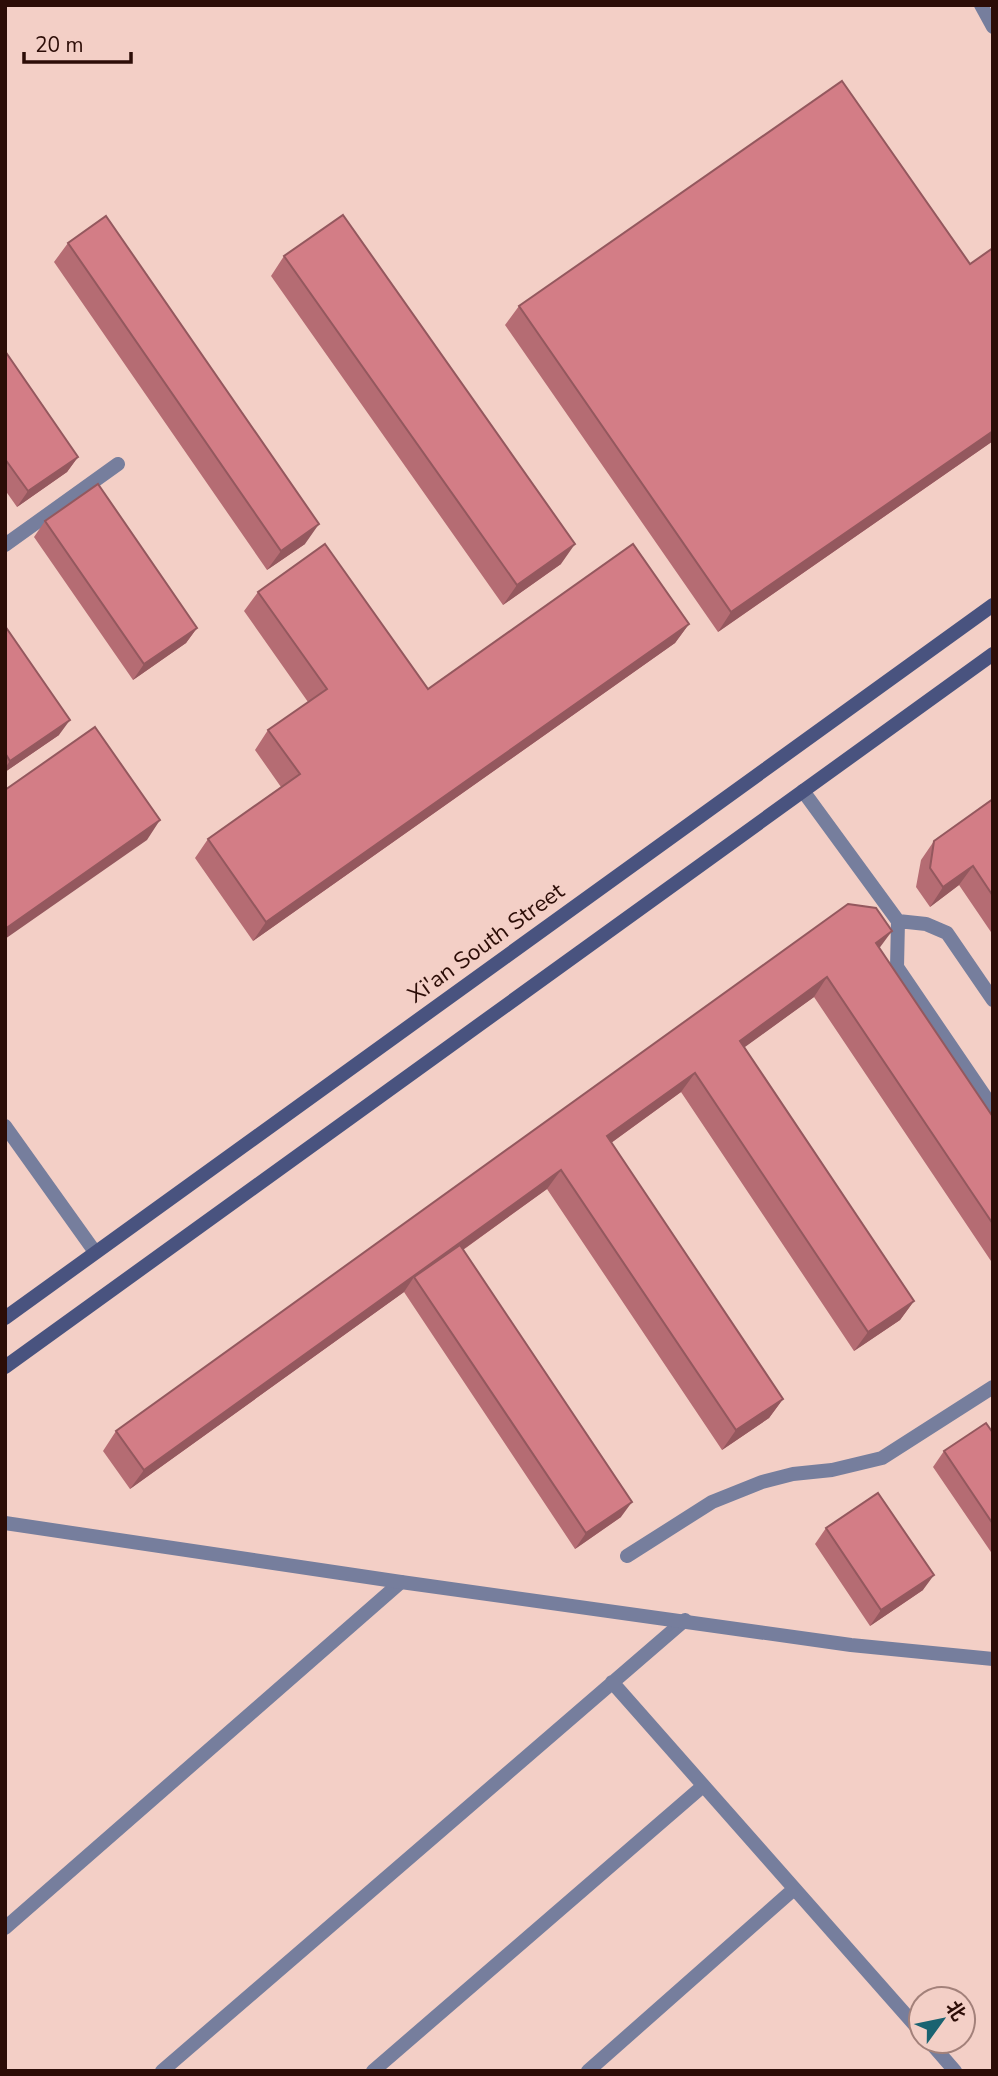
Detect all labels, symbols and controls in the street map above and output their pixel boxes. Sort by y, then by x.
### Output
scale bar [24,21,131,65]
text: 20 m [35,31,84,59]
street label: Xi'an South Street [402,875,571,1010]
north arrow [907,1985,977,2055]
text: 北 [939,1996,971,2026]

